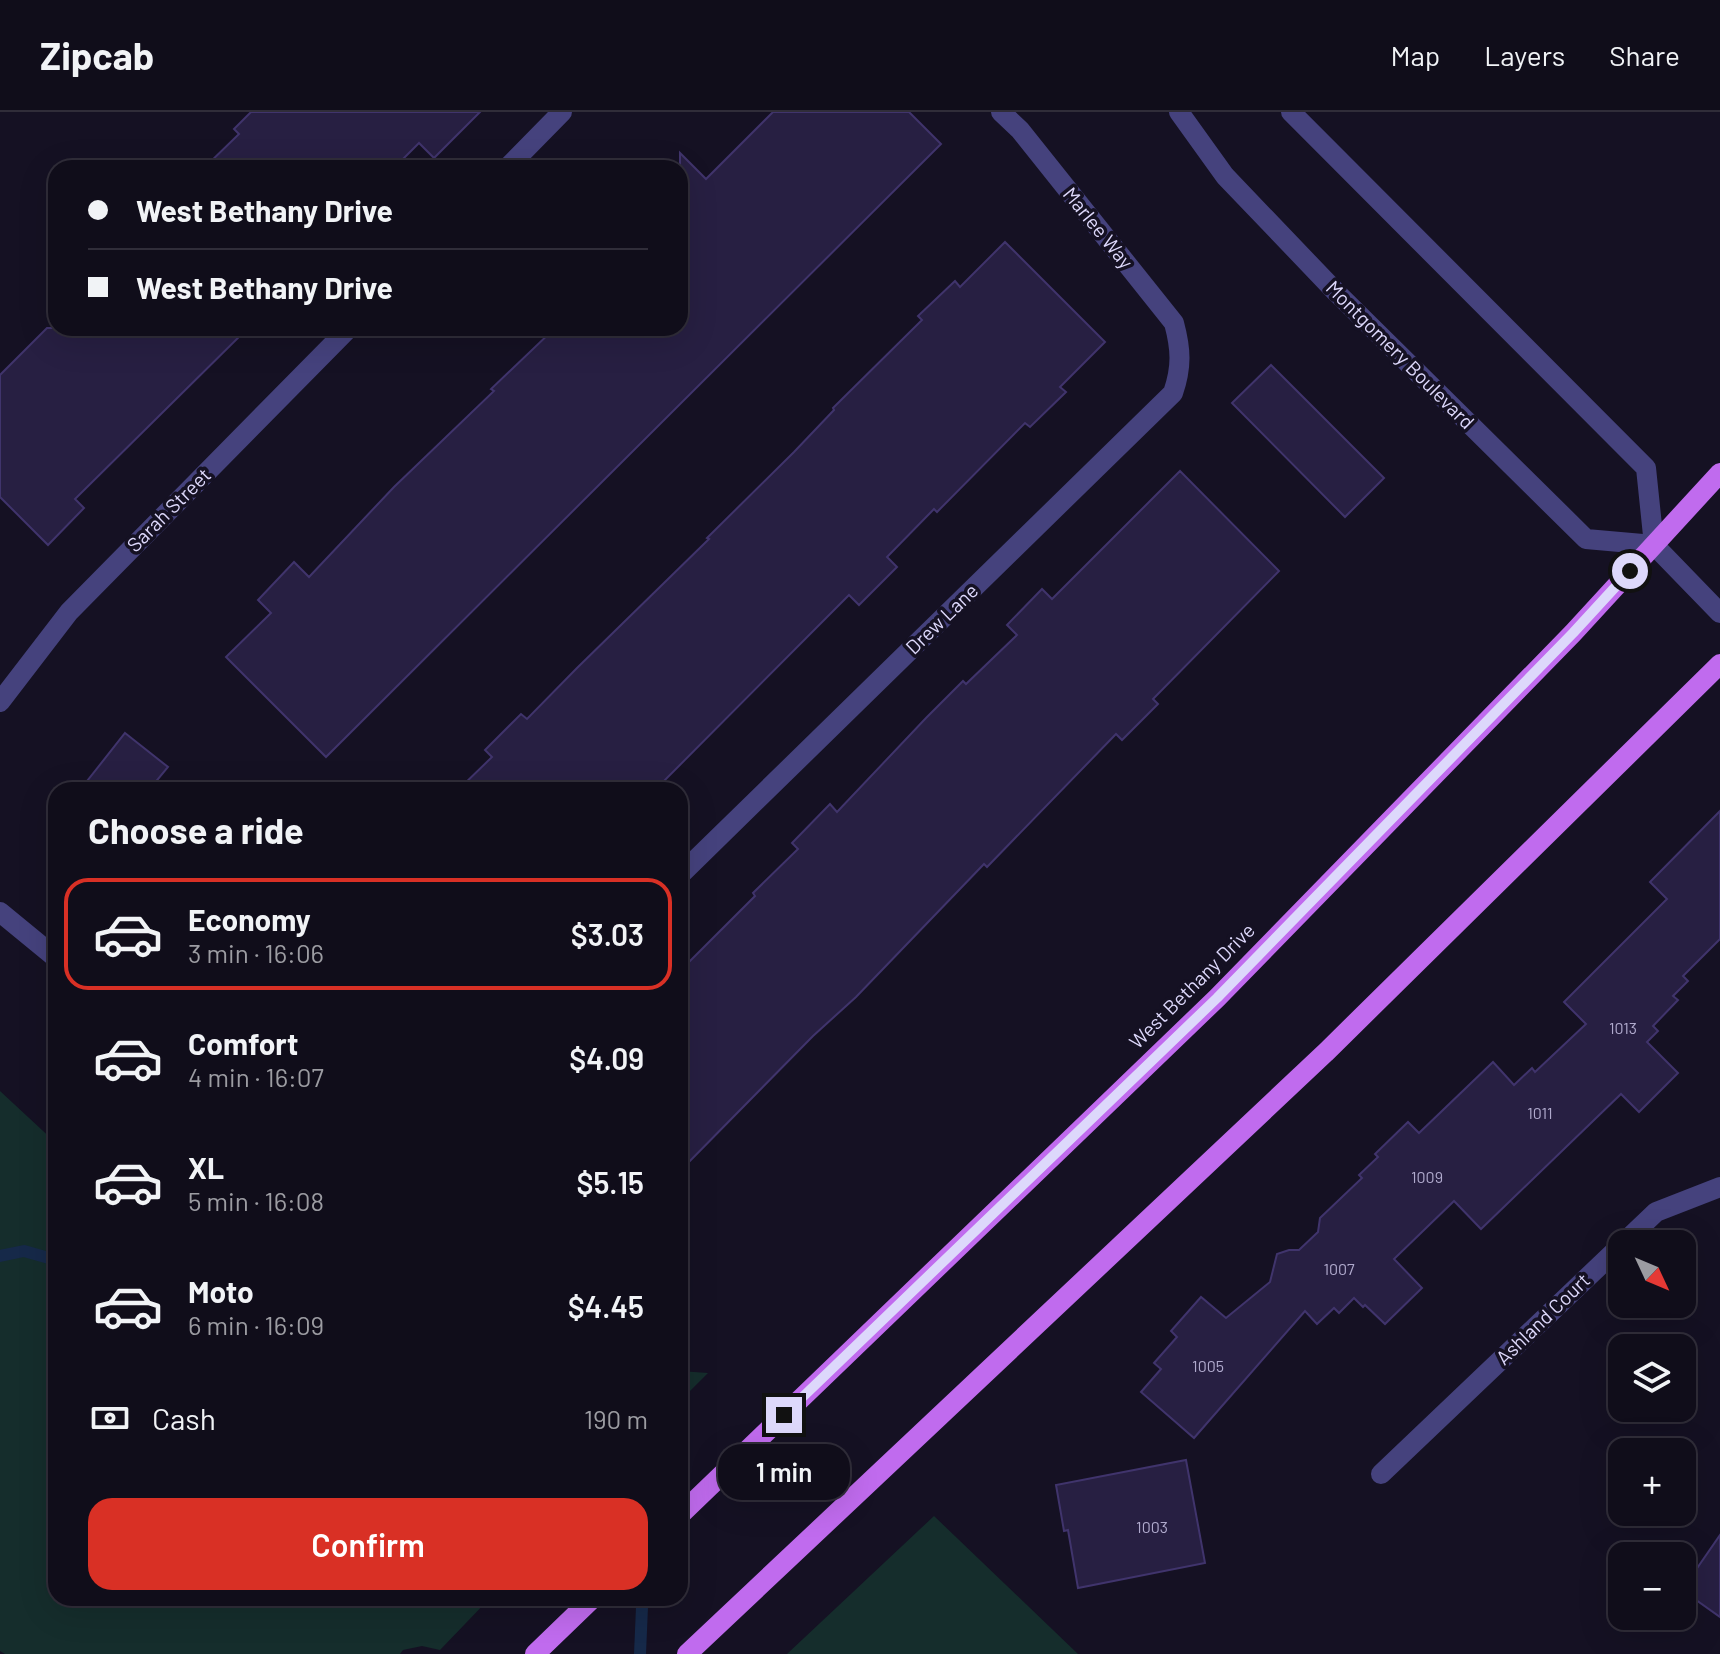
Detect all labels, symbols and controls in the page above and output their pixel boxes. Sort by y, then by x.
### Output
text: Zipcab [40,32,154,78]
text: Map [1390,38,1440,72]
text: Layers [1484,38,1565,72]
text: Share [1609,38,1680,72]
street label: Marlee Way [1059,182,1139,273]
text: West Bethany Drive [136,192,393,228]
text: West Bethany Drive [136,269,393,305]
street label: Montgomery Boulevard [1322,275,1480,433]
street label: Sarah Street [121,462,215,556]
route start [1612,553,1648,589]
street label: Drew Lane [900,578,982,659]
text: Choose a ride [88,808,304,851]
icon: car [92,898,164,970]
text: Economy [188,901,311,937]
text: $3.03 [571,916,644,952]
street label: West Bethany Drive [1124,918,1259,1053]
text: 3 min · 16:06 [188,937,324,968]
house number: 1013 [1609,1018,1637,1037]
icon: car [92,1022,164,1094]
text: Comfort [188,1025,298,1061]
text: $4.09 [569,1040,644,1076]
text: 4 min · 16:07 [188,1061,324,1092]
house number: 1011 [1527,1103,1553,1122]
icon: car [92,1146,164,1218]
text: XL [188,1149,224,1185]
text: $5.15 [576,1164,644,1200]
house number: 1009 [1411,1167,1443,1186]
text: 5 min · 16:08 [188,1185,324,1216]
north arrow [1608,1230,1696,1318]
map controls [1608,1230,1696,1630]
house number: 1007 [1323,1259,1355,1278]
street label: Ashland Court [1490,1267,1594,1369]
icon: car [92,1270,164,1342]
text: Moto [188,1273,254,1309]
text: $4.45 [568,1288,644,1324]
text: 6 min · 16:09 [188,1309,324,1340]
button: layers [1608,1334,1696,1422]
house number: 1005 [1192,1356,1224,1375]
icon: cash [88,1396,132,1440]
route end [766,1397,802,1433]
text: Cash [152,1400,216,1436]
text: 190 m [584,1403,648,1434]
button: + [1608,1438,1696,1526]
callout: 1 min [718,1443,850,1499]
text: 1 min [756,1456,812,1487]
button: Confirm [88,1498,648,1590]
house number: 1003 [1136,1517,1168,1536]
button: − [1608,1542,1696,1630]

